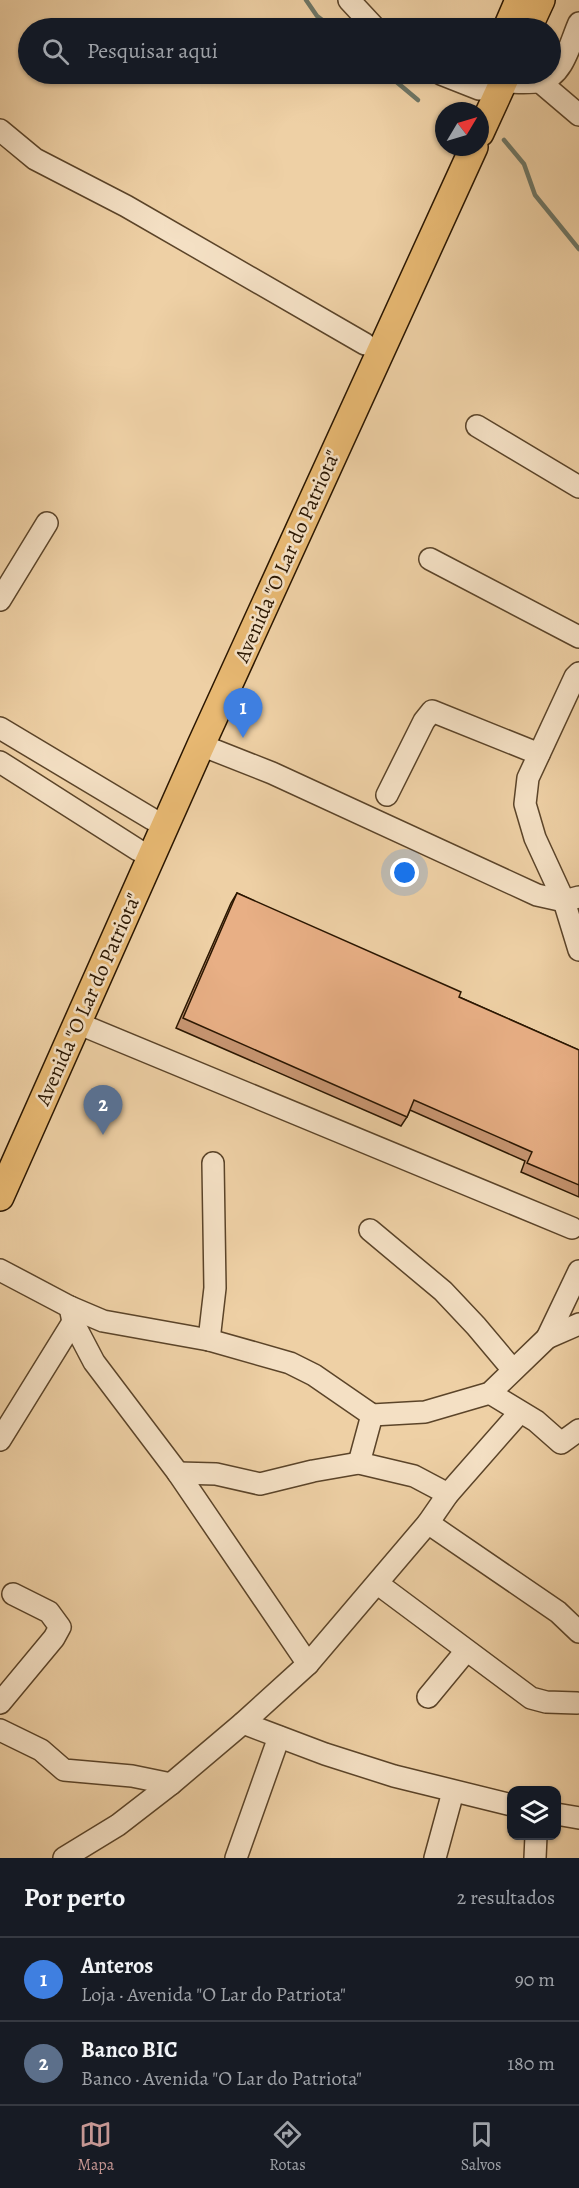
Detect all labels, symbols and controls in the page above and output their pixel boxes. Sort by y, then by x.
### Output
search box [18,18,561,84]
icon: search [39,35,72,68]
text: Pesquisar aqui [87,36,218,66]
north arrow [435,102,489,156]
street label: Avenida "O Lar do Patriota" [227,445,346,667]
pin: 1 [224,688,262,738]
your location [390,858,419,887]
street label: Avenida "O Lar do Patriota" [28,888,147,1110]
pin: 2 [84,1086,122,1135]
map controls [507,1786,561,1840]
button: layers [507,1786,561,1840]
text: Por perto [24,1880,125,1915]
text: 2 resultados [457,1884,555,1911]
text: Anteros [81,1951,153,1981]
text: 1 [40,1966,47,1993]
text: 90 m [515,1966,555,1993]
text: Loja · Avenida "O Lar do Patriota" [81,1981,346,2008]
text: Banco BIC [81,2035,178,2065]
text: 2 [39,2050,48,2077]
text: 180 m [507,2050,555,2077]
text: Banco · Avenida "O Lar do Patriota" [81,2065,362,2092]
tab: Mapa [78,2118,114,2176]
tab: Rotas [269,2118,306,2176]
tab: Salvos [461,2118,502,2176]

